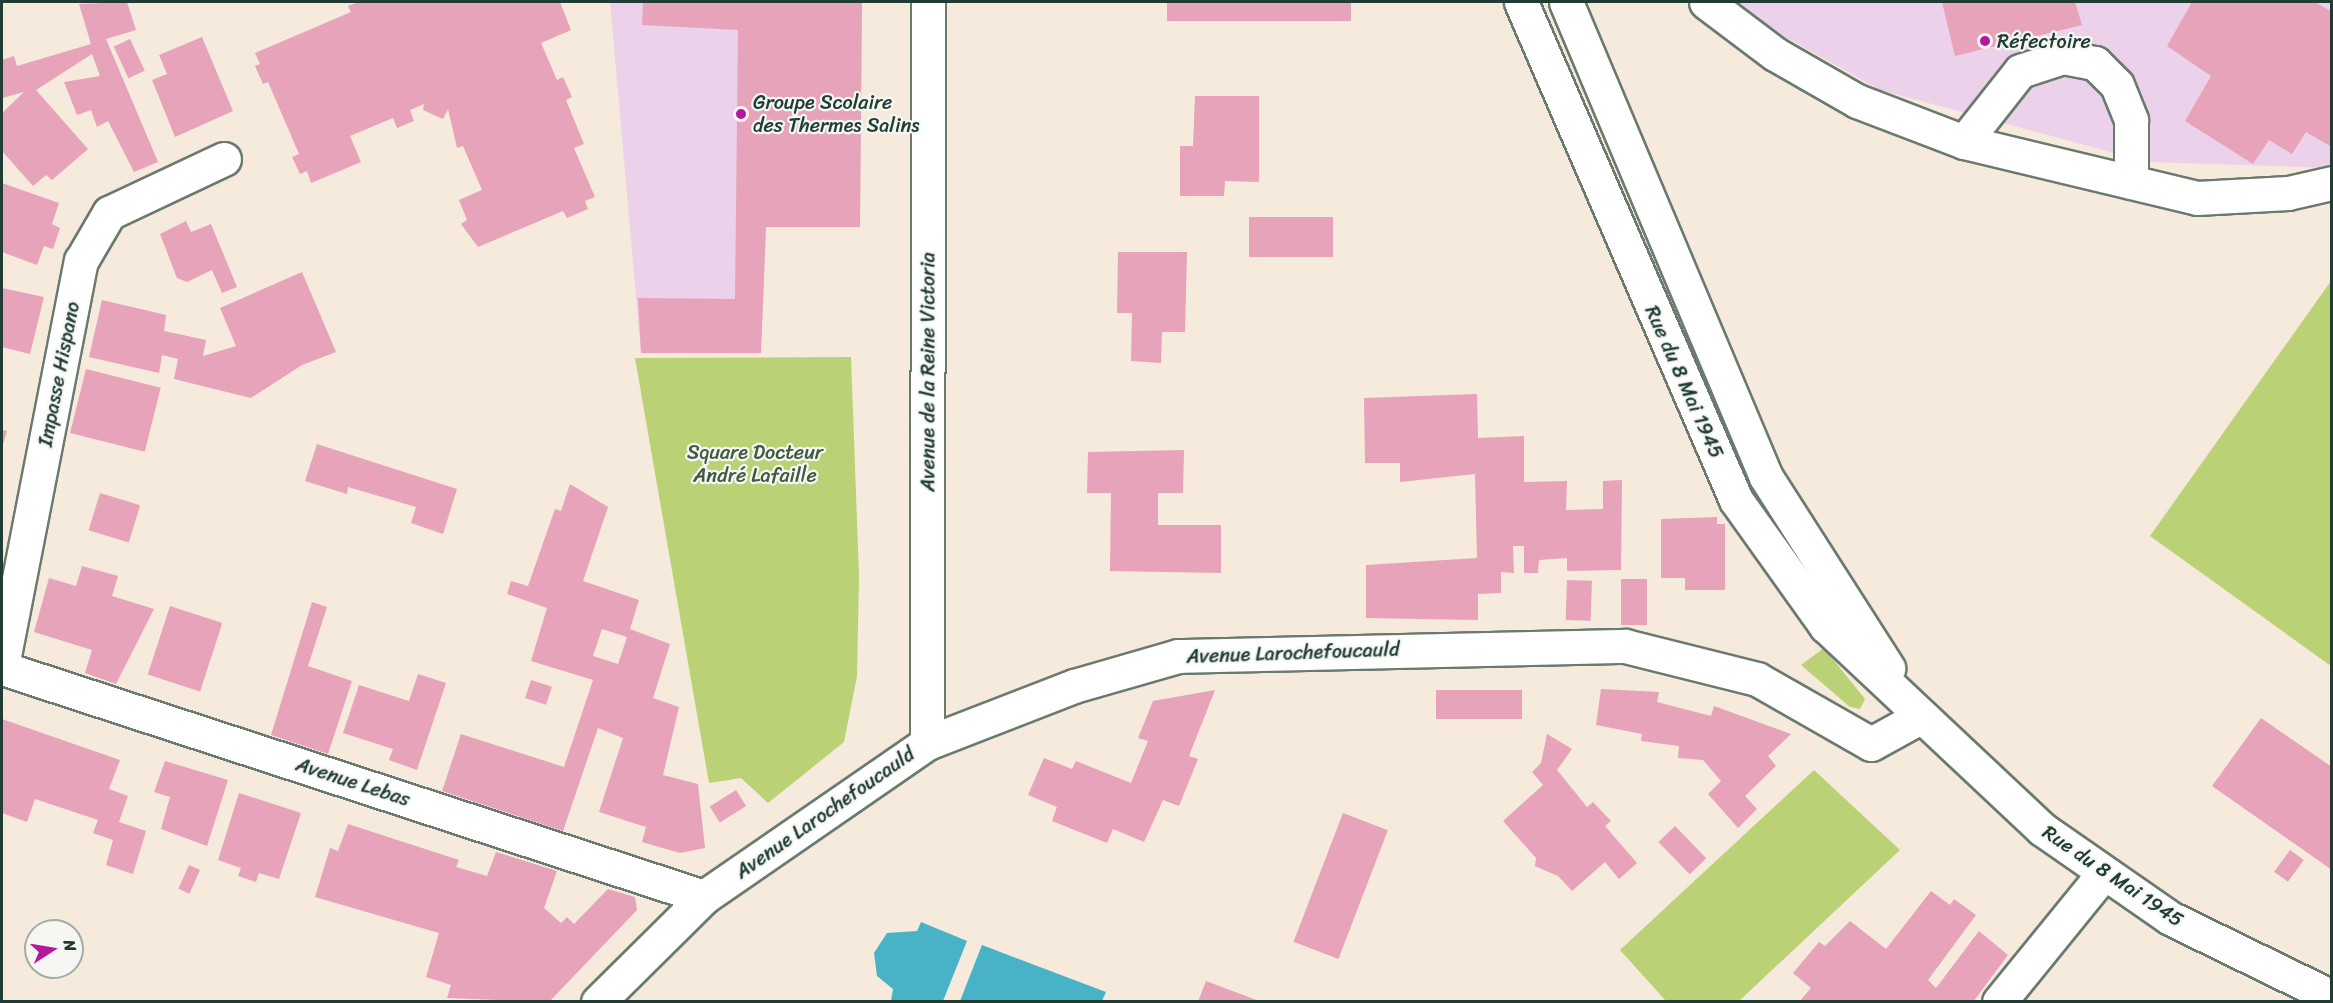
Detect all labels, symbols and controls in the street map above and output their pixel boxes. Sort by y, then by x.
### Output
place label: Réfectoire [1997,29,2091,53]
marker: Réfectoire [1978,34,1992,48]
place label: Groupe Scolaire des Thermes Salins [753,90,921,137]
marker: Groupe Scolaire des Thermes Salins [734,107,748,121]
street label: Avenue de la Reine Victoria [916,252,940,492]
street label: Impasse Hispano [33,300,85,448]
street label: Rue du 8 Mai 1945 [1640,302,1728,462]
park label: Square Docteur André Lafaille [687,441,823,488]
street label: Avenue Larochefoucauld [1186,637,1400,669]
street label: Avenue Larochefoucauld [731,742,919,884]
street label: Avenue Lebas [293,752,413,812]
street label: Rue du 8 Mai 1945 [2038,820,2188,932]
north arrow [24,919,84,979]
text: N [55,937,85,954]

